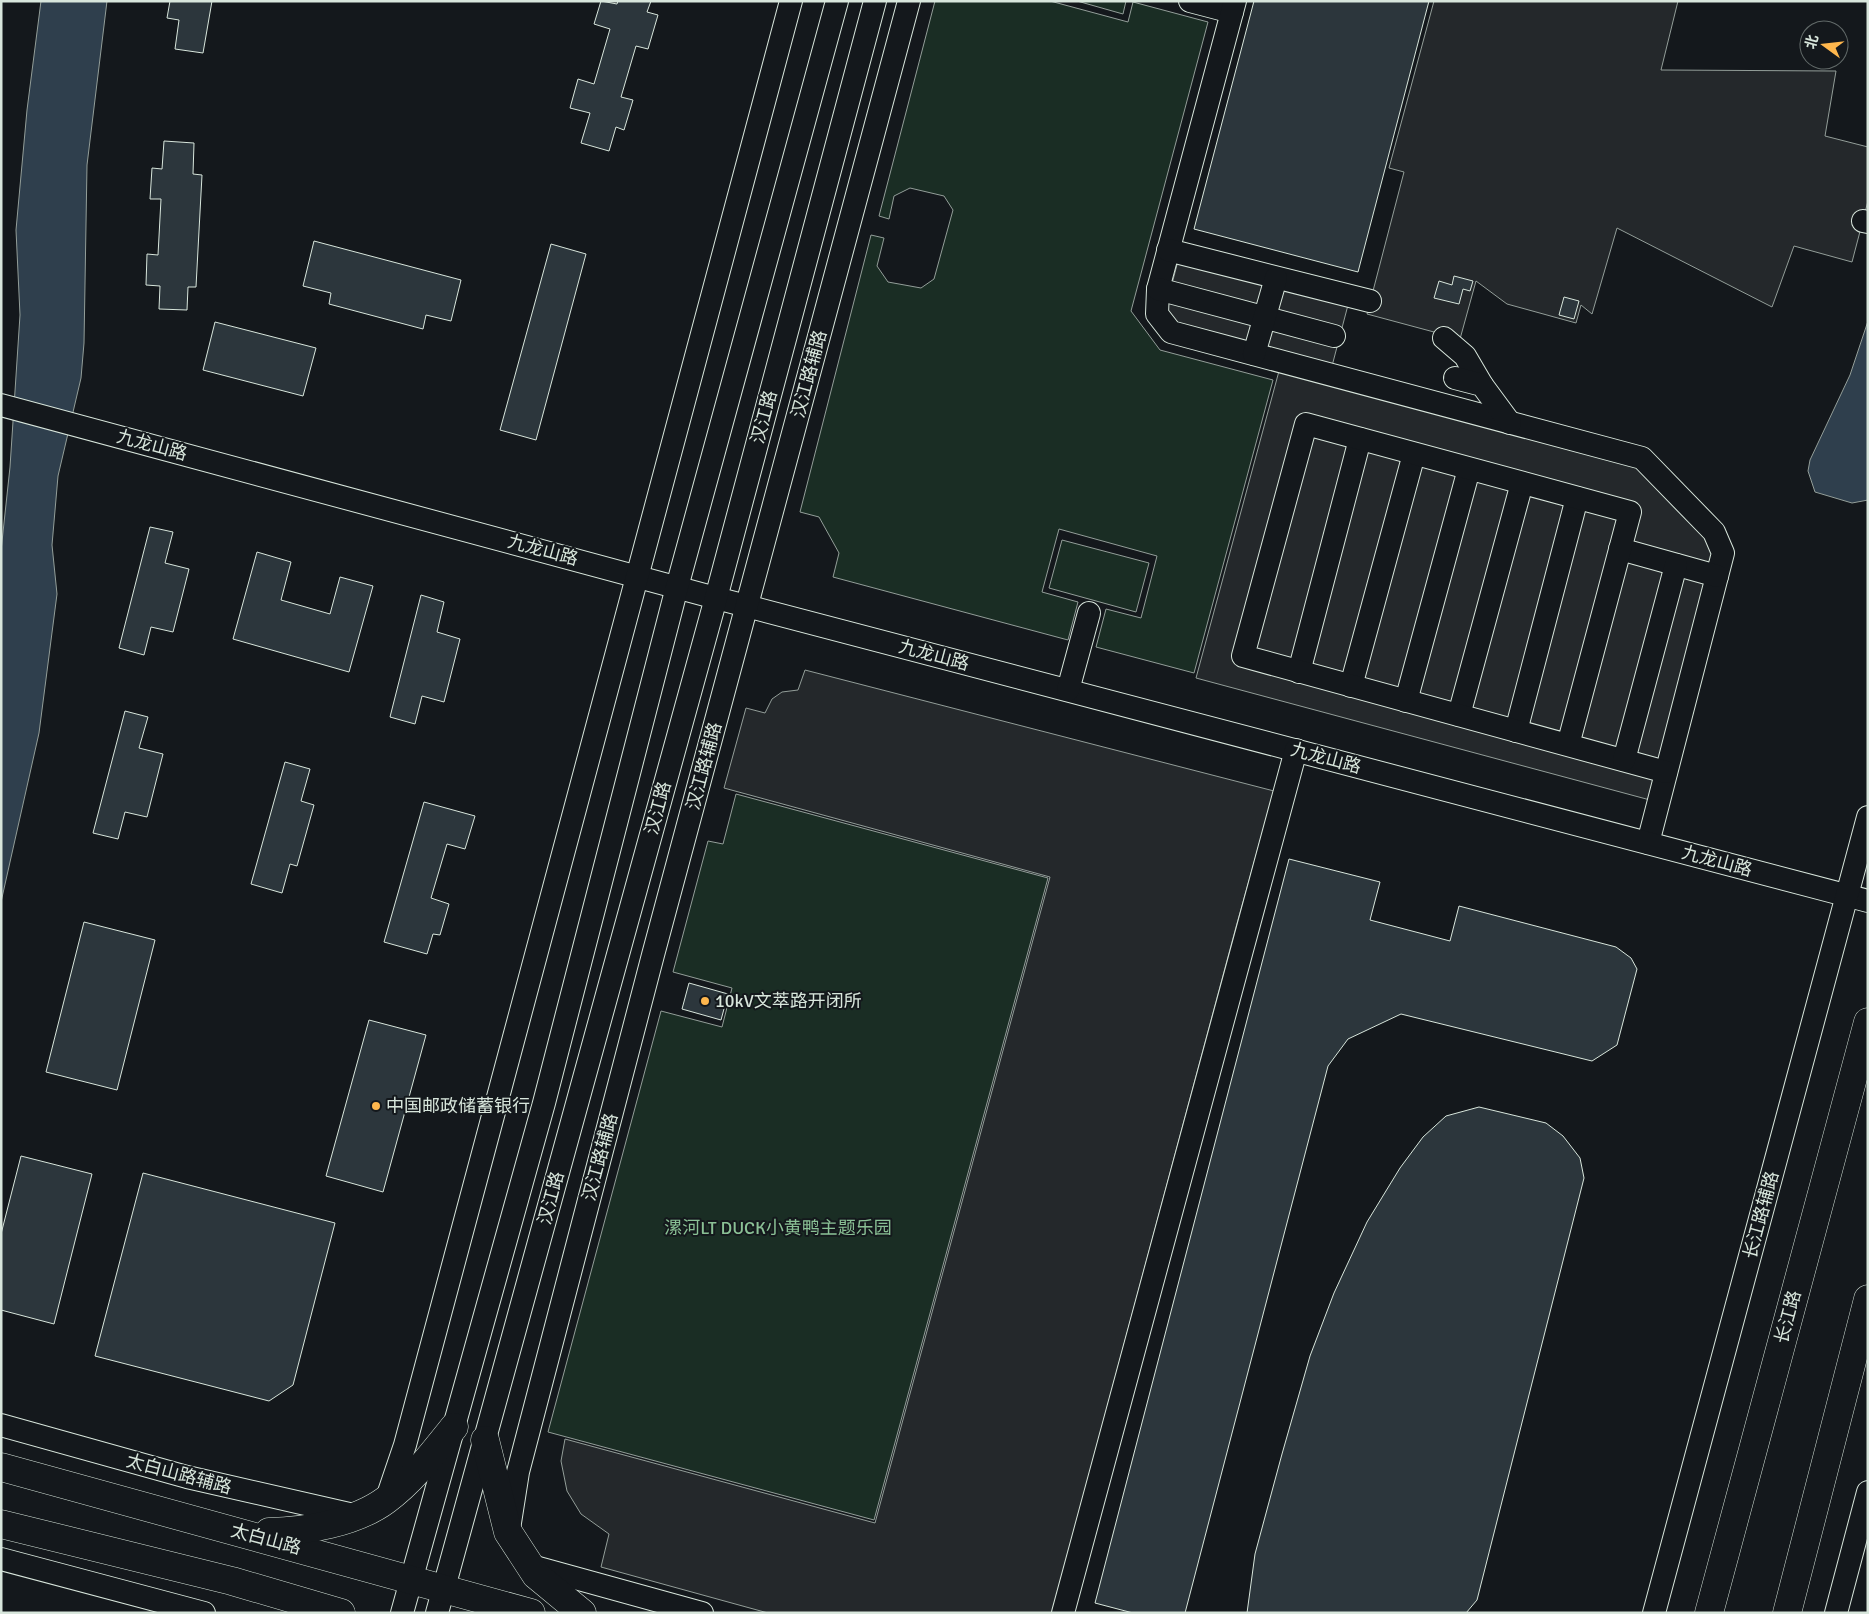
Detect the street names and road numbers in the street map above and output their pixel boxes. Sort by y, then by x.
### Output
street label: 汉江路辅路 [787,328,831,420]
street label: 汉江路 [746,388,782,446]
street label: 九龙山路 [114,425,190,465]
street label: 九龙山路 [505,530,581,570]
street label: 九龙山路 [896,635,972,675]
street label: 汉江路辅路 [682,720,726,812]
street label: 九龙山路 [1288,738,1364,778]
street label: 汉江路 [640,779,676,837]
street label: 九龙山路 [1679,841,1755,881]
street label: 汉江路辅路 [578,1111,622,1203]
street label: 汉江路 [533,1169,569,1227]
street label: 长江路辅路 [1739,1169,1783,1261]
street label: 长江路 [1770,1288,1806,1346]
street label: 太白山路辅路 [124,1449,234,1499]
street label: 太白山路 [228,1519,304,1559]

